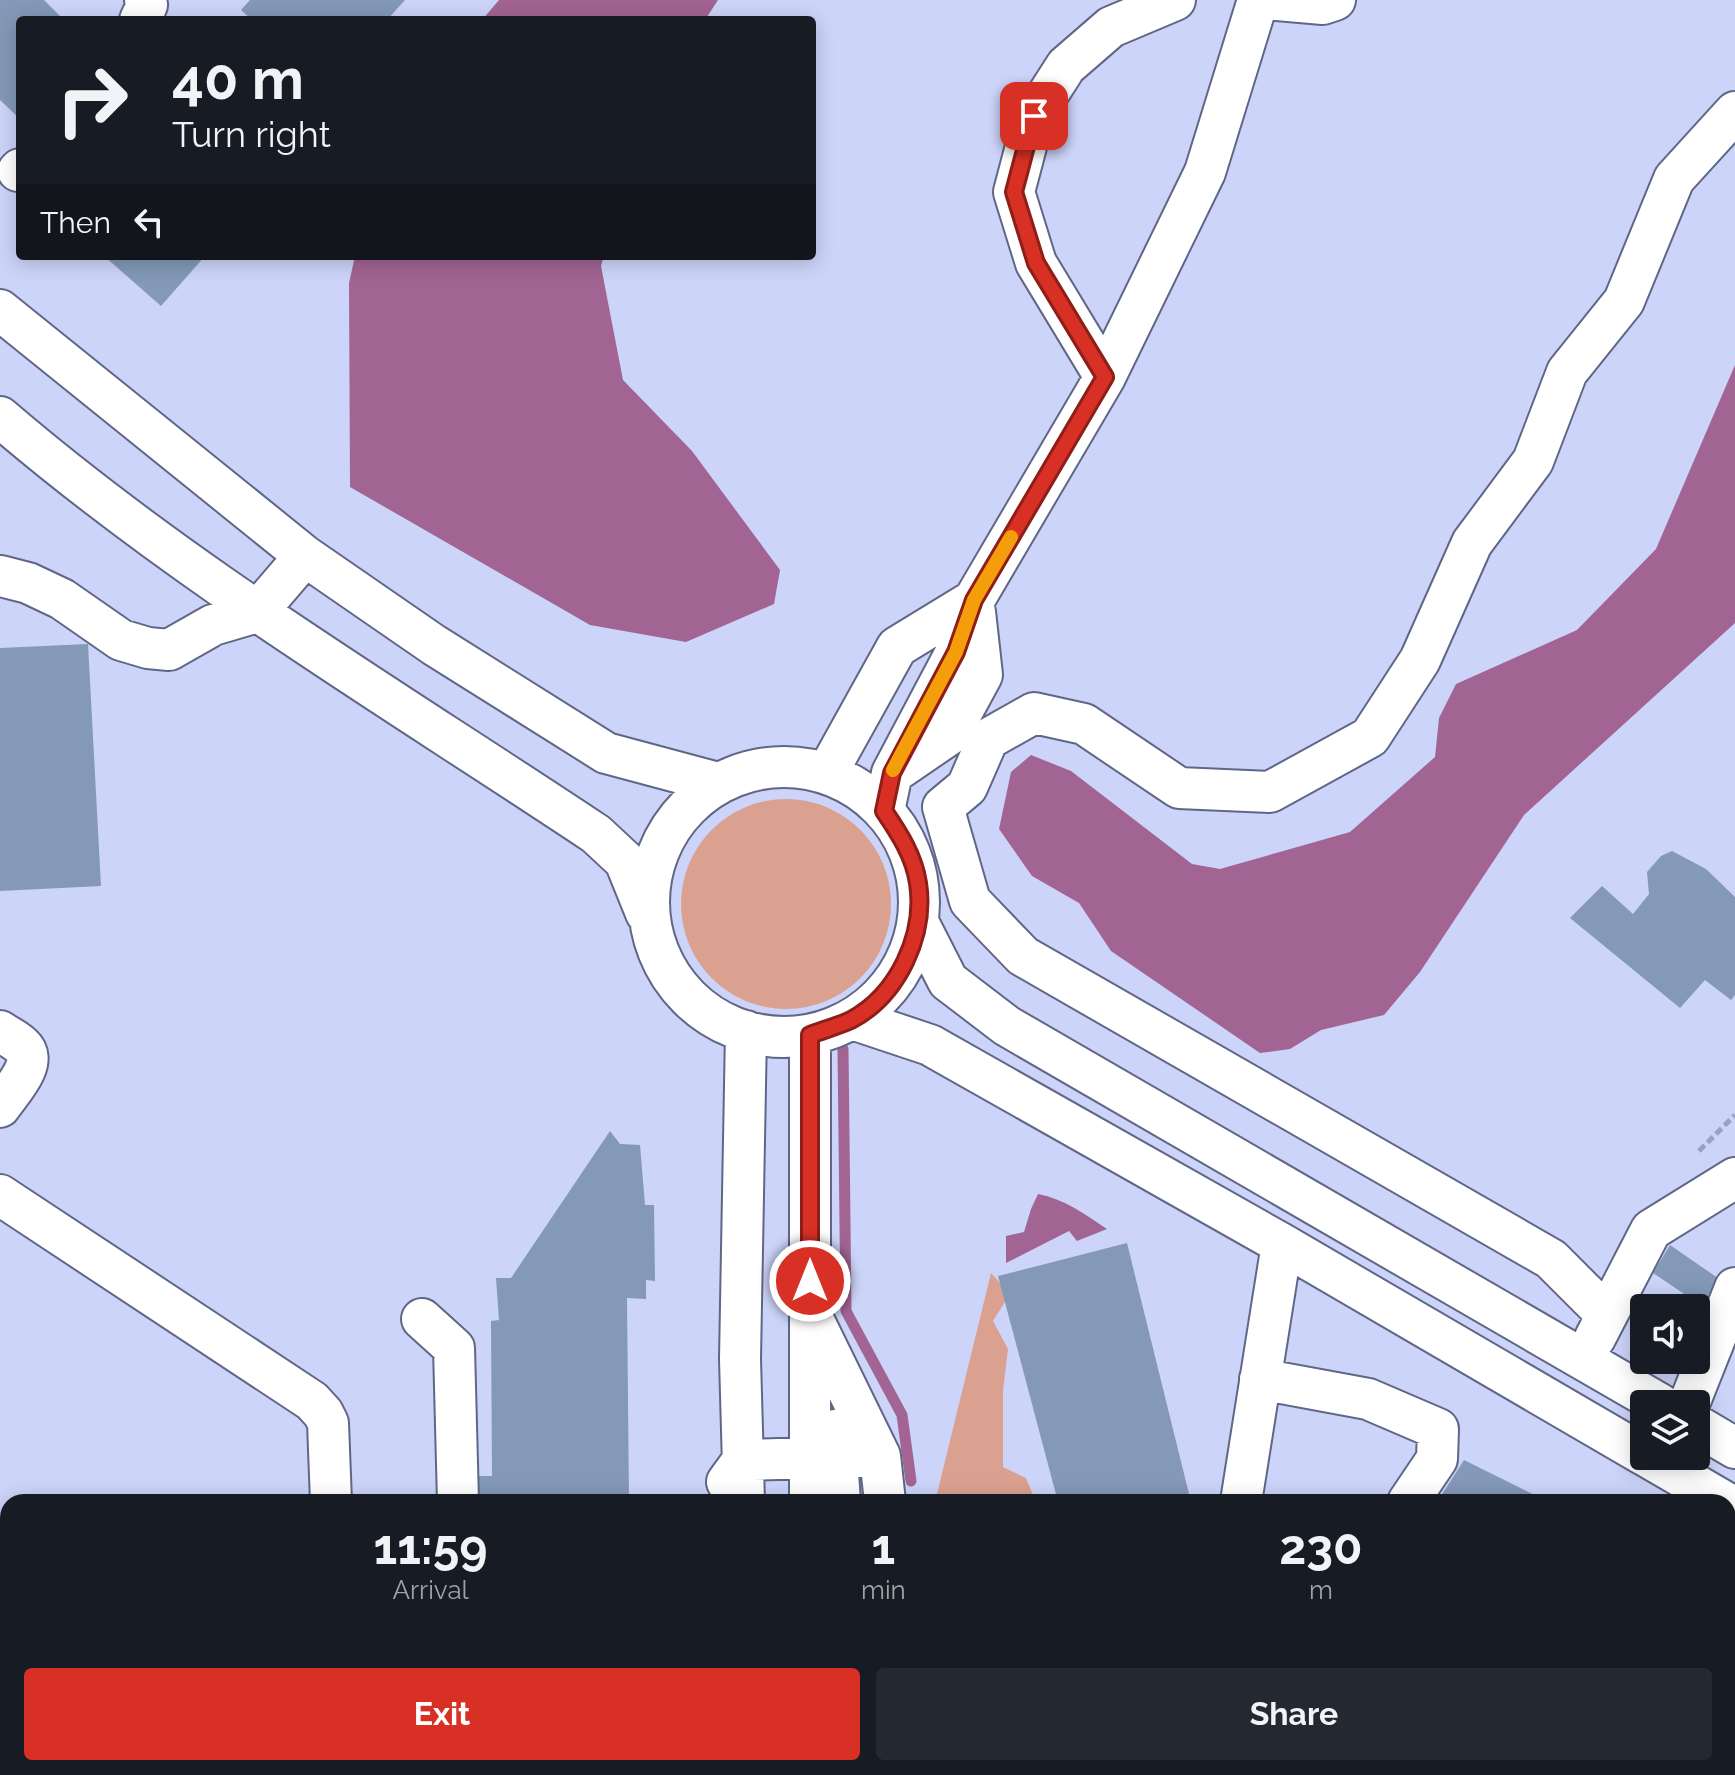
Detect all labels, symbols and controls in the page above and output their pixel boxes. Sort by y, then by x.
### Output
text: 40 m [172,46,304,112]
icon: right [40,48,144,152]
pin [1000,82,1068,150]
icon: arrive [1012,94,1056,138]
text: Turn right [172,113,331,155]
icon: left [127,200,171,244]
text: Then [40,205,111,240]
position arrow [768,1239,852,1323]
map controls [1630,1294,1710,1470]
button: sound [1630,1294,1710,1374]
button: layers [1630,1390,1710,1470]
text: 11:59 [373,1519,488,1575]
text: 1 [872,1519,895,1575]
text: 230 [1279,1519,1363,1575]
text: Arrival [392,1575,469,1605]
text: min [861,1575,906,1605]
text: m [1309,1575,1333,1605]
button: Exit [24,1668,860,1760]
button: Share [876,1668,1712,1760]

